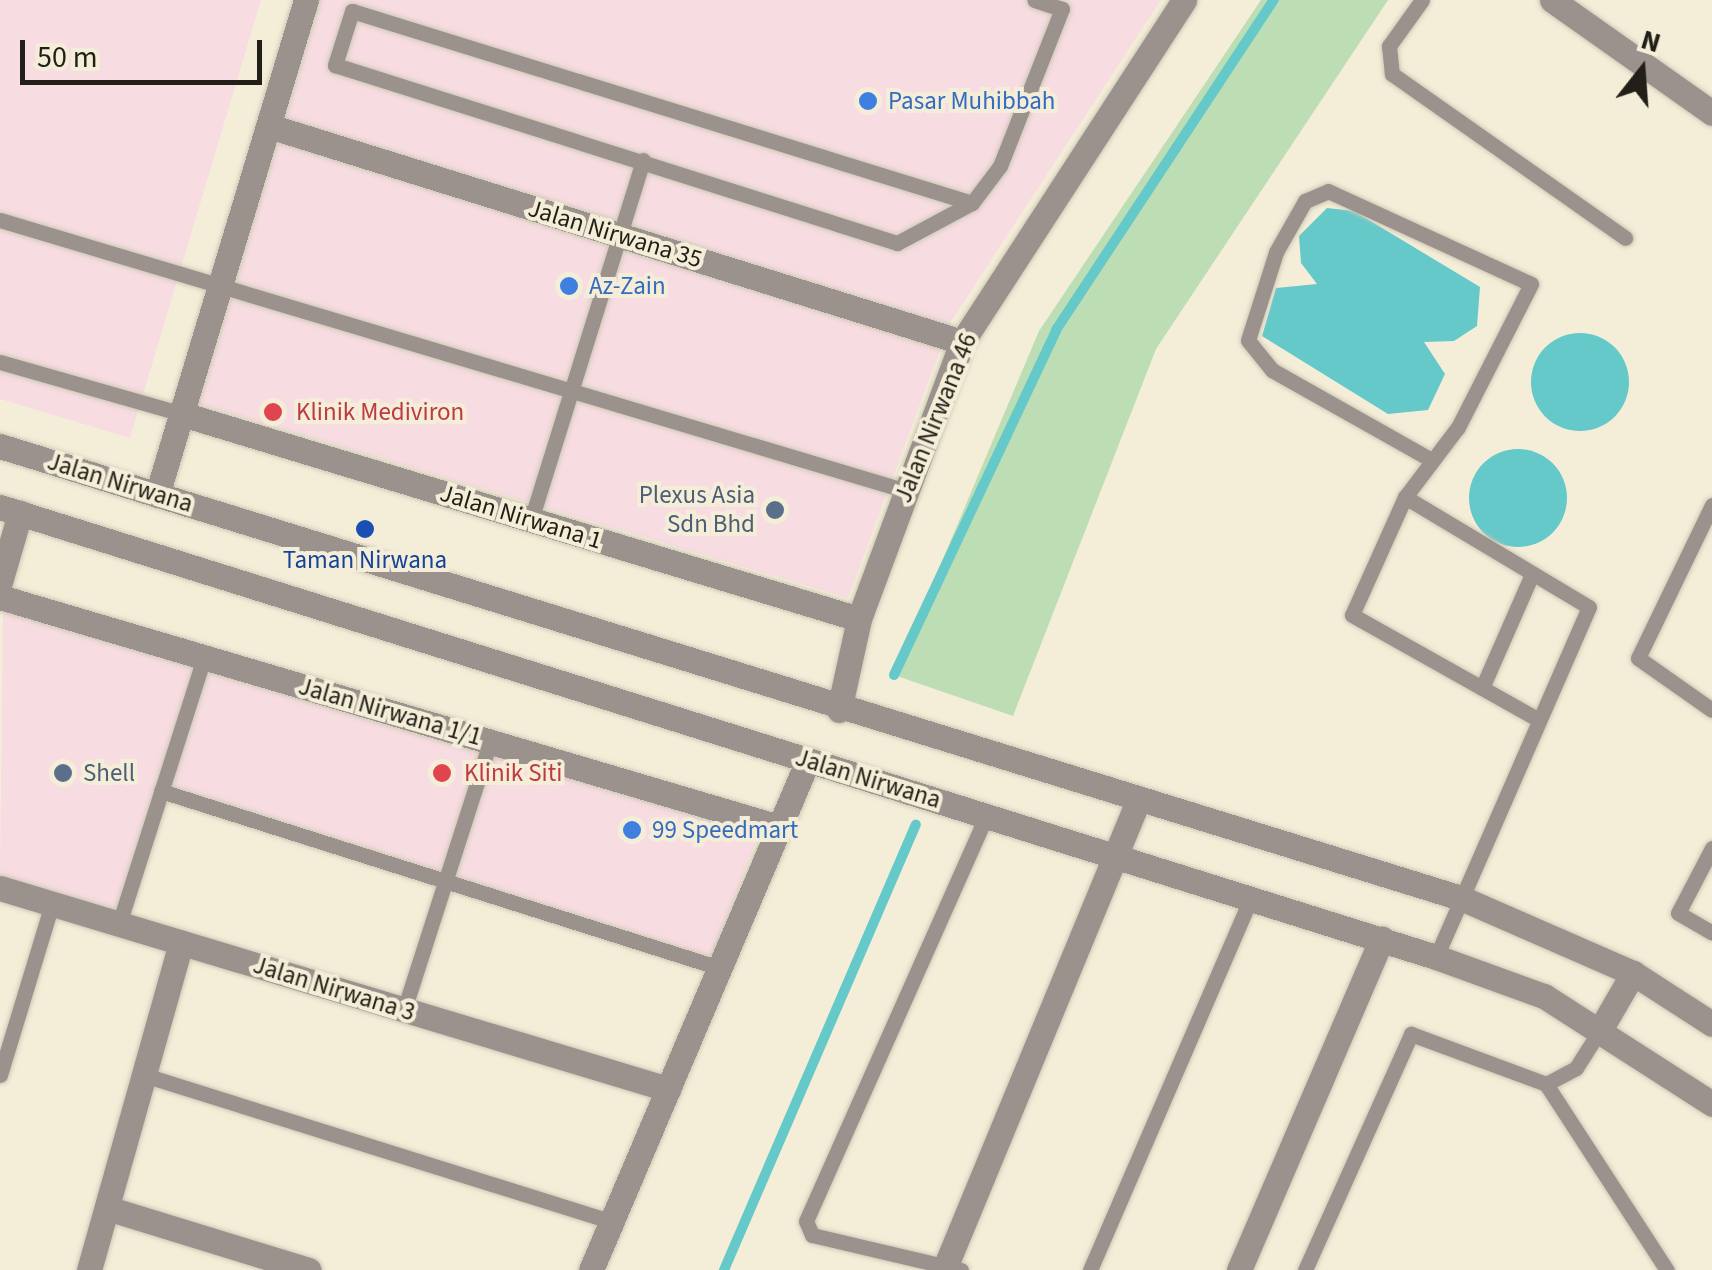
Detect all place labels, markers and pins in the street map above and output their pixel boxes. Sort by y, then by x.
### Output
place label: Pasar Muhibbah [888,86,1055,116]
marker: Pasar Muhibbah [857,90,879,112]
place label: Az-Zain [589,271,666,301]
marker: Az-Zain [558,275,580,297]
place label: Klinik Mediviron [296,397,464,427]
marker: Klinik Mediviron [260,399,286,425]
place label: Plexus Asia Sdn Bhd [639,481,755,540]
marker: Plexus Asia Sdn Bhd [764,499,786,521]
marker: Taman Nirwana [354,518,376,540]
place label: Taman Nirwana [283,545,447,575]
place label: Shell [83,758,135,788]
place label: Klinik Siti [464,758,562,788]
marker: Klinik Siti [429,760,455,786]
marker: Shell [52,762,74,784]
place label: 99 Speedmart [652,815,798,845]
marker: 99 Speedmart [621,819,643,841]

